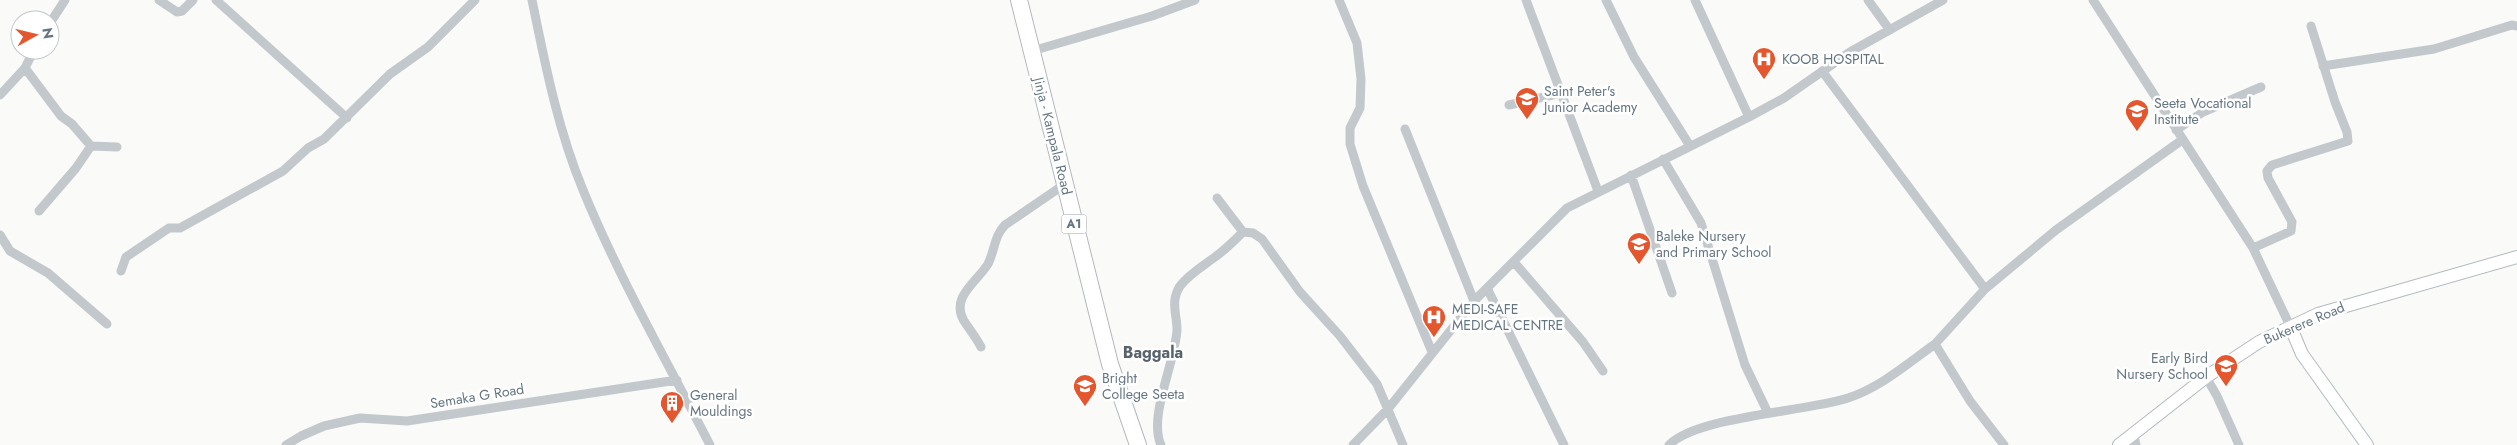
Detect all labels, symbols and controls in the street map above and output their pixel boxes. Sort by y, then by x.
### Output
north arrow [10,10,60,60]
text: N [37,26,59,40]
hospital icon: KOOB HOSPITAL [1751,46,1777,80]
place label: KOOB HOSPITAL [1782,49,1885,69]
street label: Jinja - Kampala Road [1028,73,1077,197]
place label: Saint Peter's Junior Academy [1542,81,1638,117]
school or university icon: Saint Peter's Junior Academy [1514,86,1540,120]
place label: Seeta Vocational Institute [2154,93,2252,129]
school or university icon: Seeta Vocational Institute [2124,98,2150,132]
road number: A1 [1062,214,1086,233]
place label: Baleke Nursery and Primary School [1656,226,1772,262]
school or university icon: Baleke Nursery and Primary School [1626,231,1652,265]
street label: Bukerere Road [2260,297,2348,349]
place label: MEDI-SAFE MEDICAL CENTRE [1452,299,1563,335]
hospital icon: MEDI-SAFE MEDICAL CENTRE [1421,304,1447,338]
district label: Baggala [1123,341,1183,364]
place label: Early Bird Nursery School [2116,348,2208,384]
school or university icon: Early Bird Nursery School [2213,353,2239,387]
place label: Bright College Seeta [1102,368,1184,404]
school or university icon: Bright College Seeta [1072,373,1098,407]
street label: Semaka G Road [429,379,525,413]
place label: General Mouldings [690,385,753,421]
building icon: General Mouldings [659,390,685,424]

